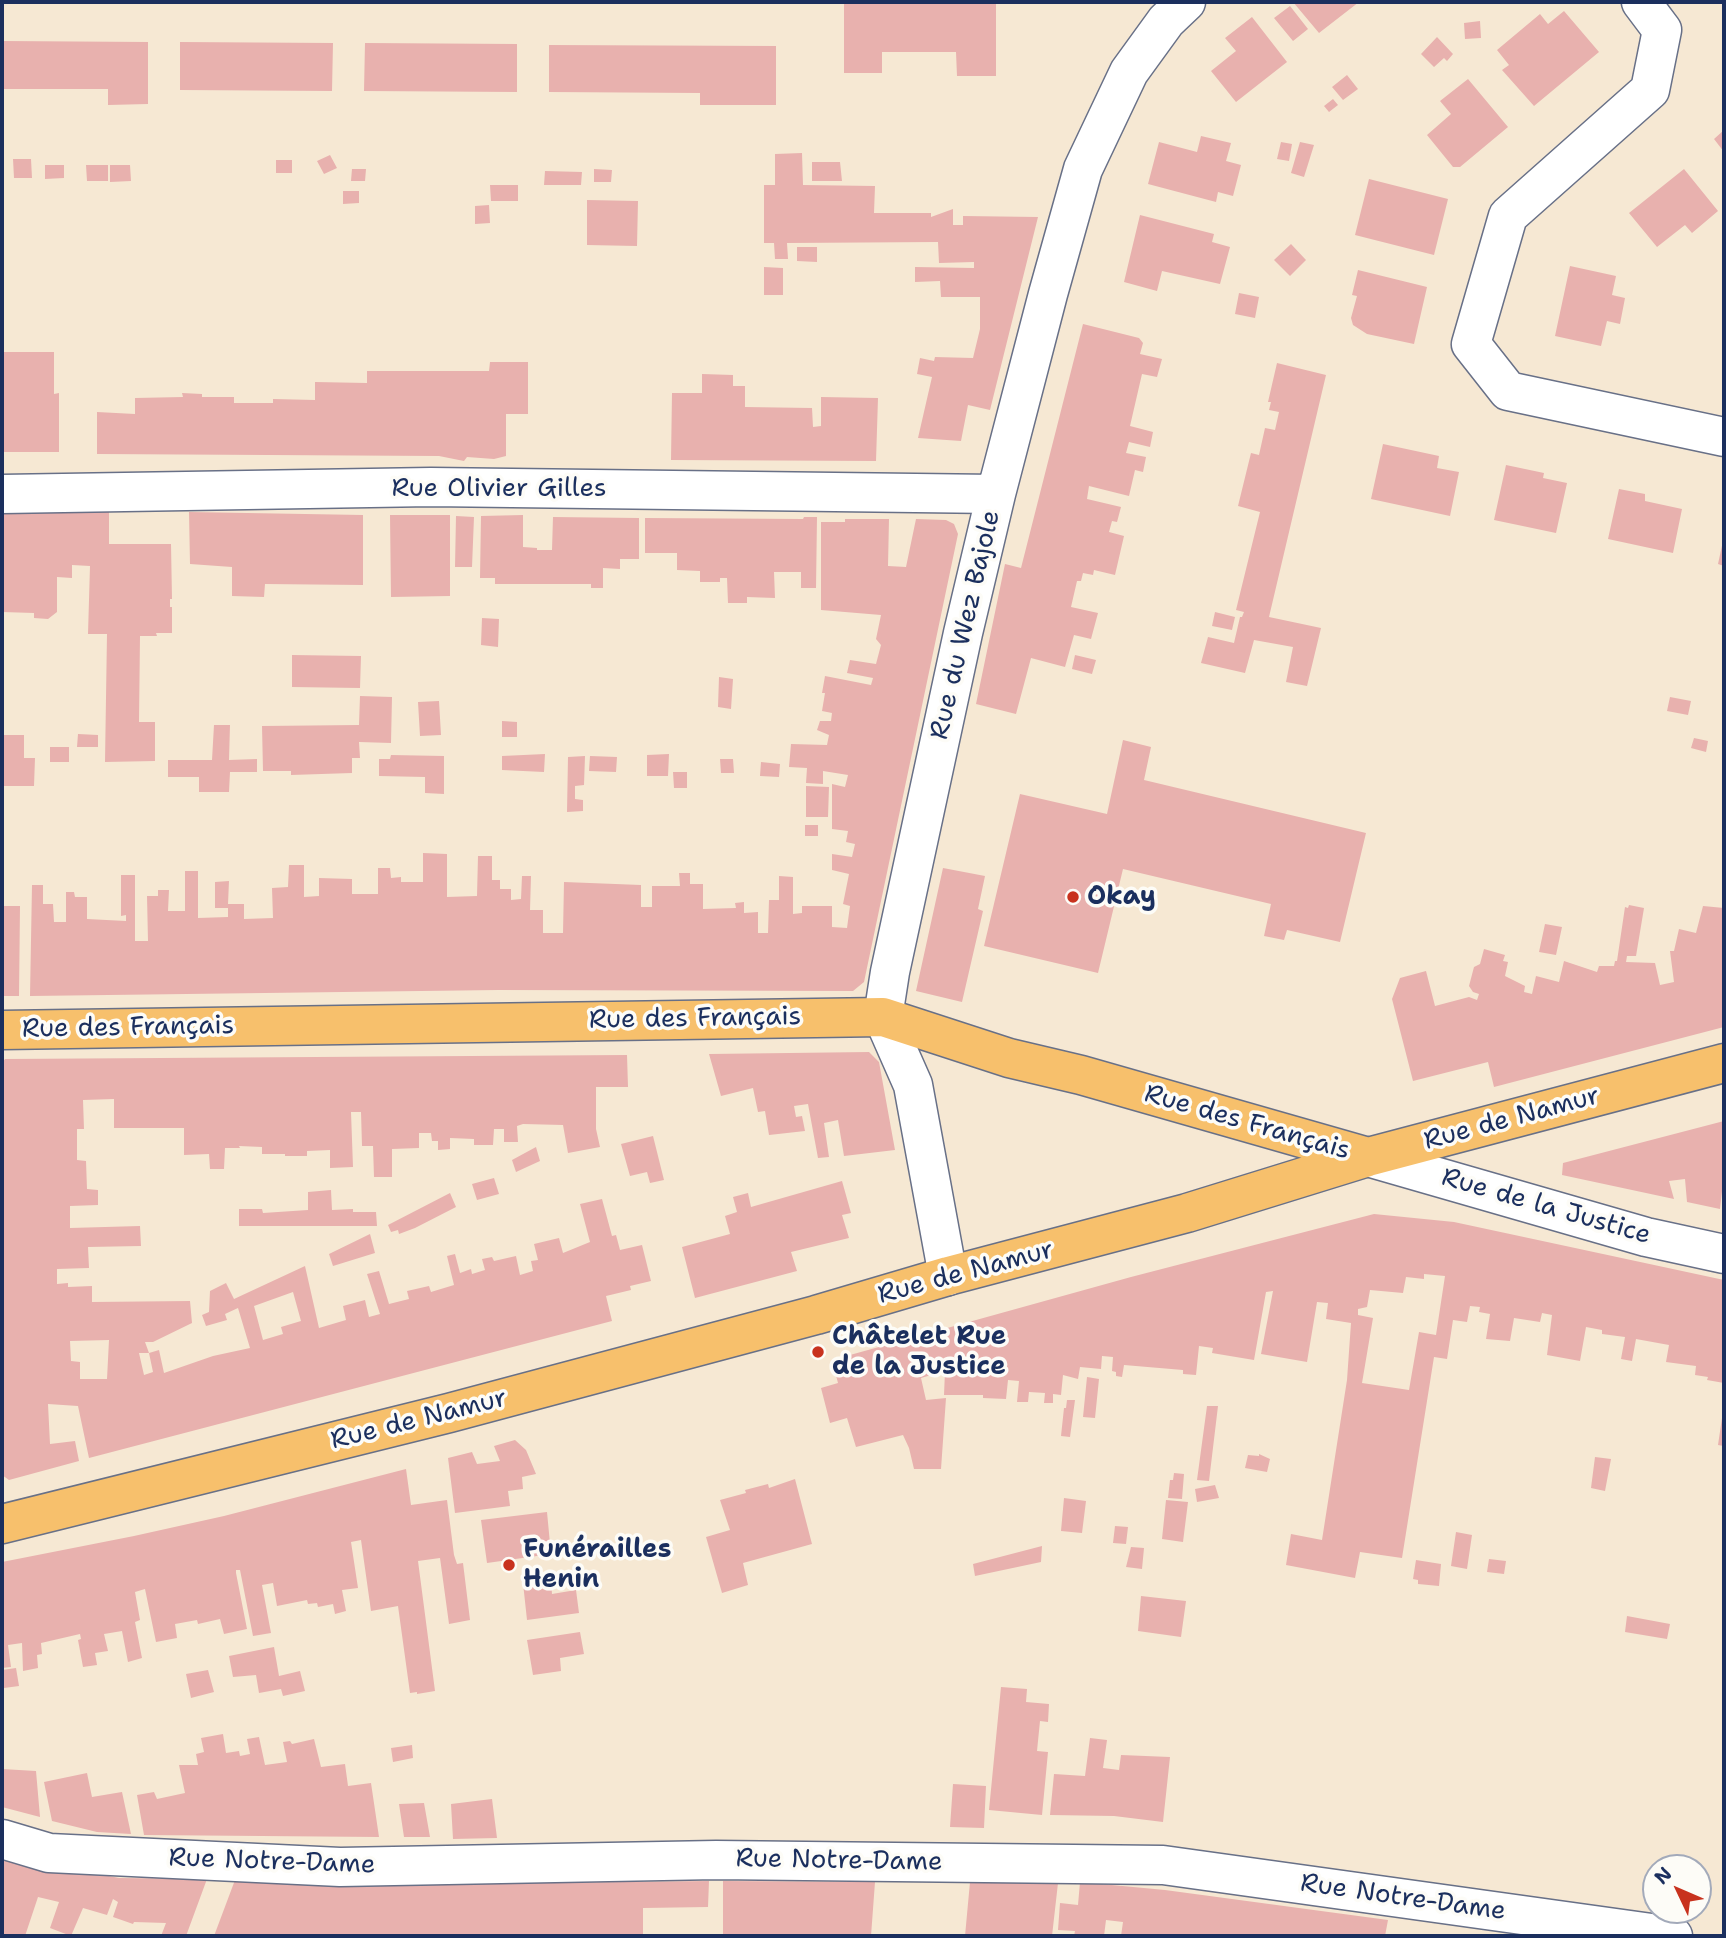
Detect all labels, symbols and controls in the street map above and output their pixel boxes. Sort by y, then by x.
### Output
street label: Rue Olivier Gilles [391,473,607,505]
street label: Rue du Wez Bajole [924,507,1008,743]
place label: Okay [1087,881,1156,913]
marker: Okay [1065,889,1081,905]
street label: Rue des Français [589,1002,801,1036]
street label: Rue des Français [22,1011,234,1045]
street label: Rue des Français [1141,1079,1353,1167]
street label: Rue de Namur [1421,1081,1603,1157]
street label: Rue de la Justice [1438,1162,1654,1252]
street label: Rue de Namur [875,1235,1057,1311]
place label: Châtelet Rue de la Justice [832,1321,1006,1382]
marker: Châtelet Rue de la Justice [810,1344,826,1360]
street label: Rue de Namur [328,1383,510,1457]
place label: Funérailles Henin [523,1534,671,1596]
marker: Funérailles Henin [501,1557,517,1573]
street label: Rue Notre-Dame [168,1843,376,1881]
street label: Rue Notre-Dame [735,1844,943,1878]
north arrow [1642,1854,1712,1924]
text: N [1649,1861,1677,1890]
street label: Rue Notre-Dame [1298,1868,1508,1928]

